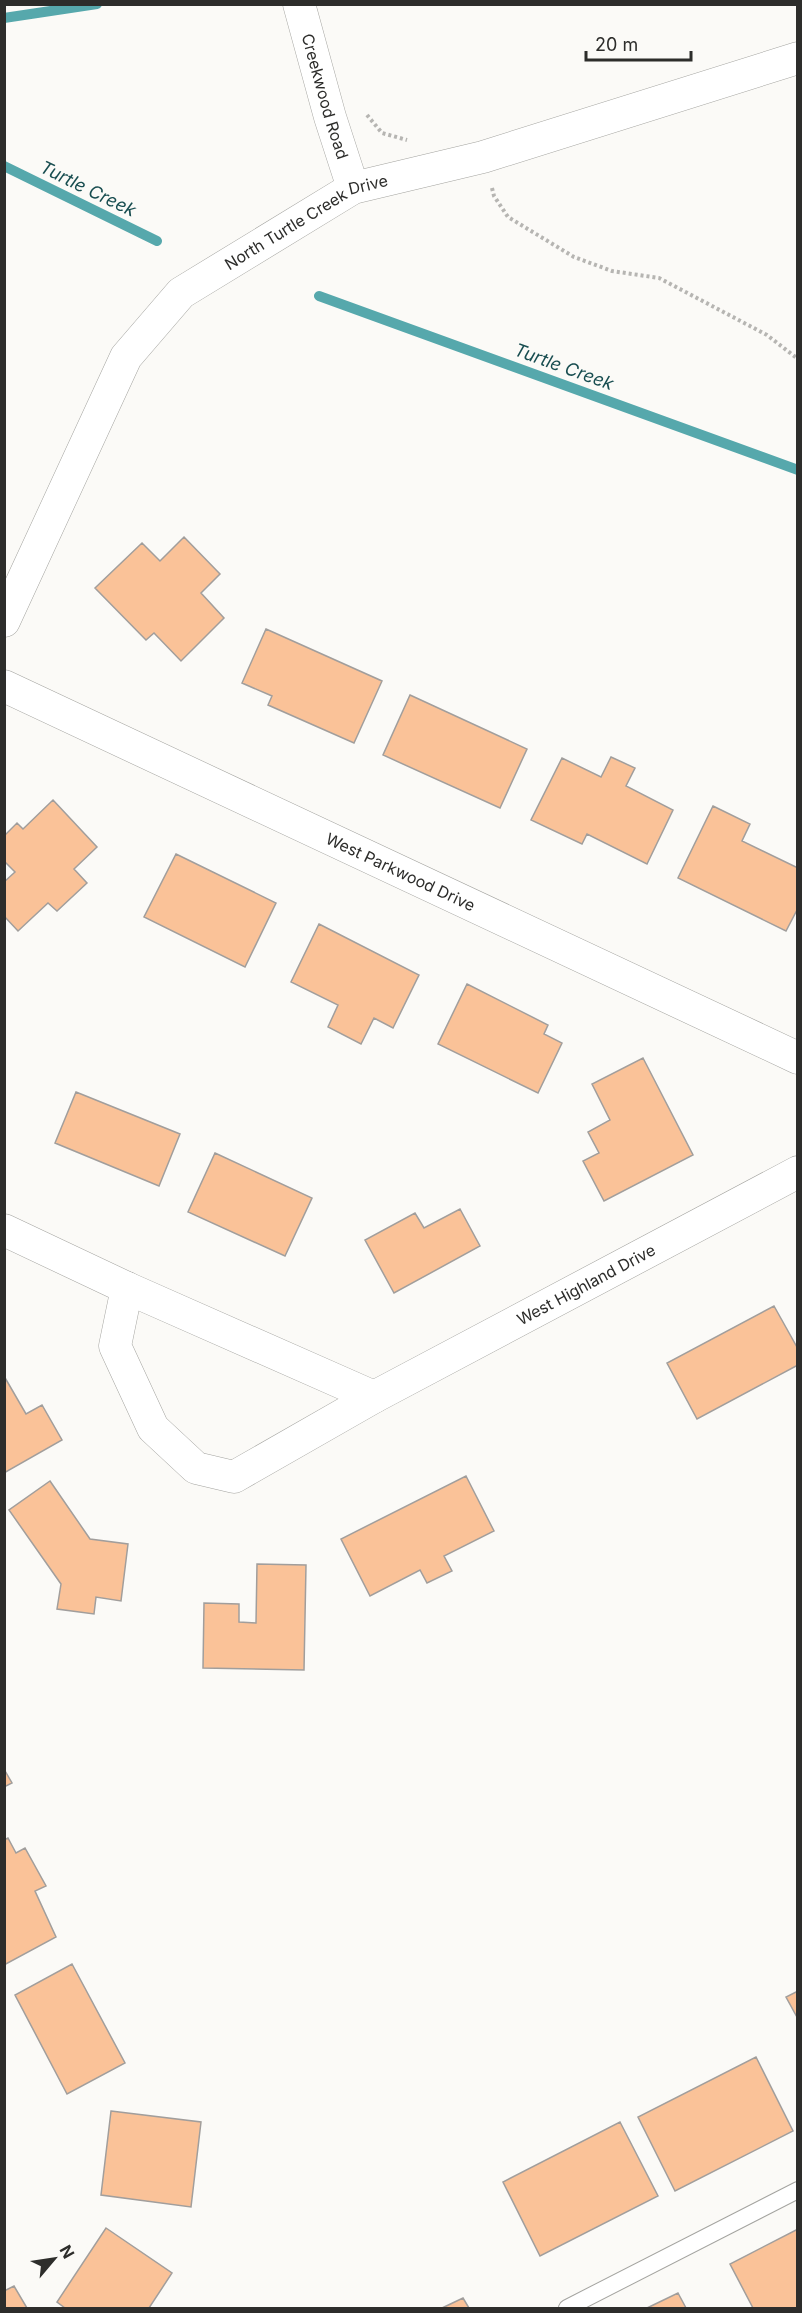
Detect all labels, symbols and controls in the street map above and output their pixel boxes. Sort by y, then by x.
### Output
scale bar [586,24,691,62]
street label: Creekwood Road [298,31,353,162]
text: 20 m [595,34,638,55]
water label: Turtle Creek [37,156,141,221]
street label: North Turtle Creek Drive [221,170,390,274]
water label: Turtle Creek [512,339,618,395]
street label: West Parkwood Drive [323,828,479,915]
street label: West Highland Drive [513,1240,659,1329]
north arrow [24,2229,84,2289]
text: N [55,2242,79,2262]

